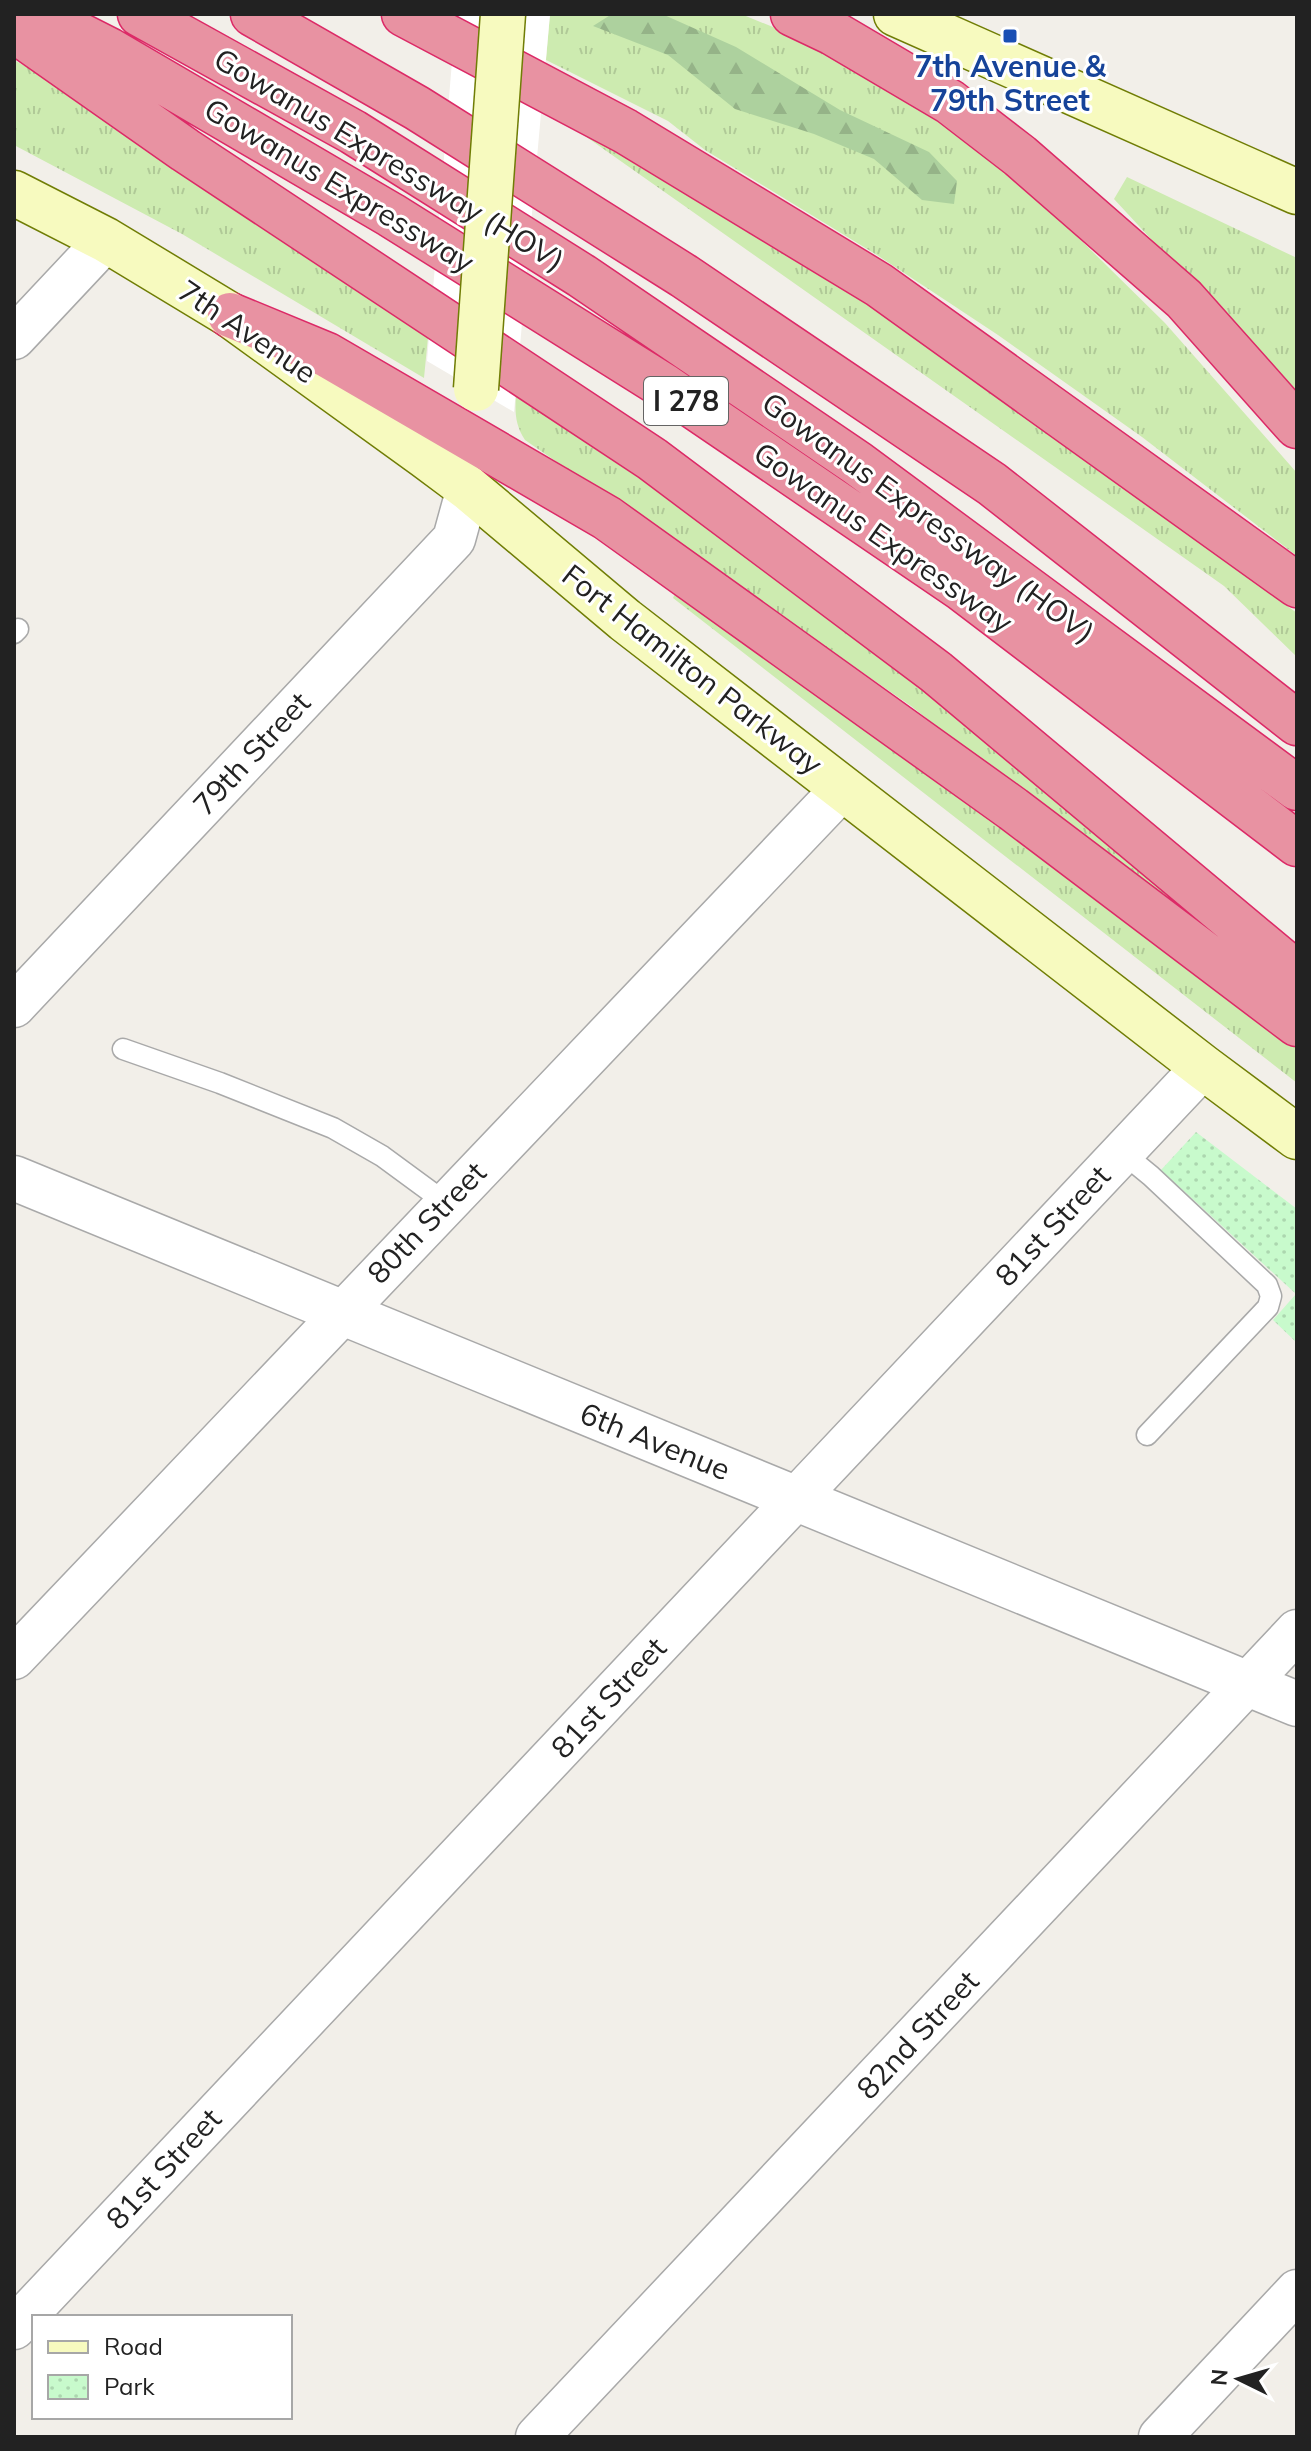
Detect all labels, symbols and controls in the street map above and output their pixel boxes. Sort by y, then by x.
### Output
marker: 7th Avenue & 79th Street [1001,27,1019,45]
street label: Gowanus Expressway (HOV) [207,41,571,279]
place label: 7th Avenue & 79th Street [914,47,1107,119]
street label: Gowanus Expressway [198,91,480,281]
street label: 7th Avenue [171,271,324,391]
road number: I 278 [644,377,728,425]
street label: Gowanus Expressway (HOV) [755,385,1101,651]
street label: Gowanus Expressway [747,435,1019,641]
street label: Fort Hamilton Parkway [555,556,830,783]
street label: 79th Street [185,684,318,823]
street label: 80th Street [359,1153,494,1291]
street label: 81st Street [987,1157,1118,1294]
street label: 6th Avenue [575,1394,736,1488]
street label: 81st Street [543,1629,674,1766]
street label: 82nd Street [848,1962,987,2107]
street label: 81st Street [98,2100,229,2237]
legend [32,2315,292,2419]
text: Road [104,2331,163,2361]
north arrow [1199,2339,1279,2419]
text: N [1204,2368,1234,2387]
text: Park [104,2371,155,2401]

